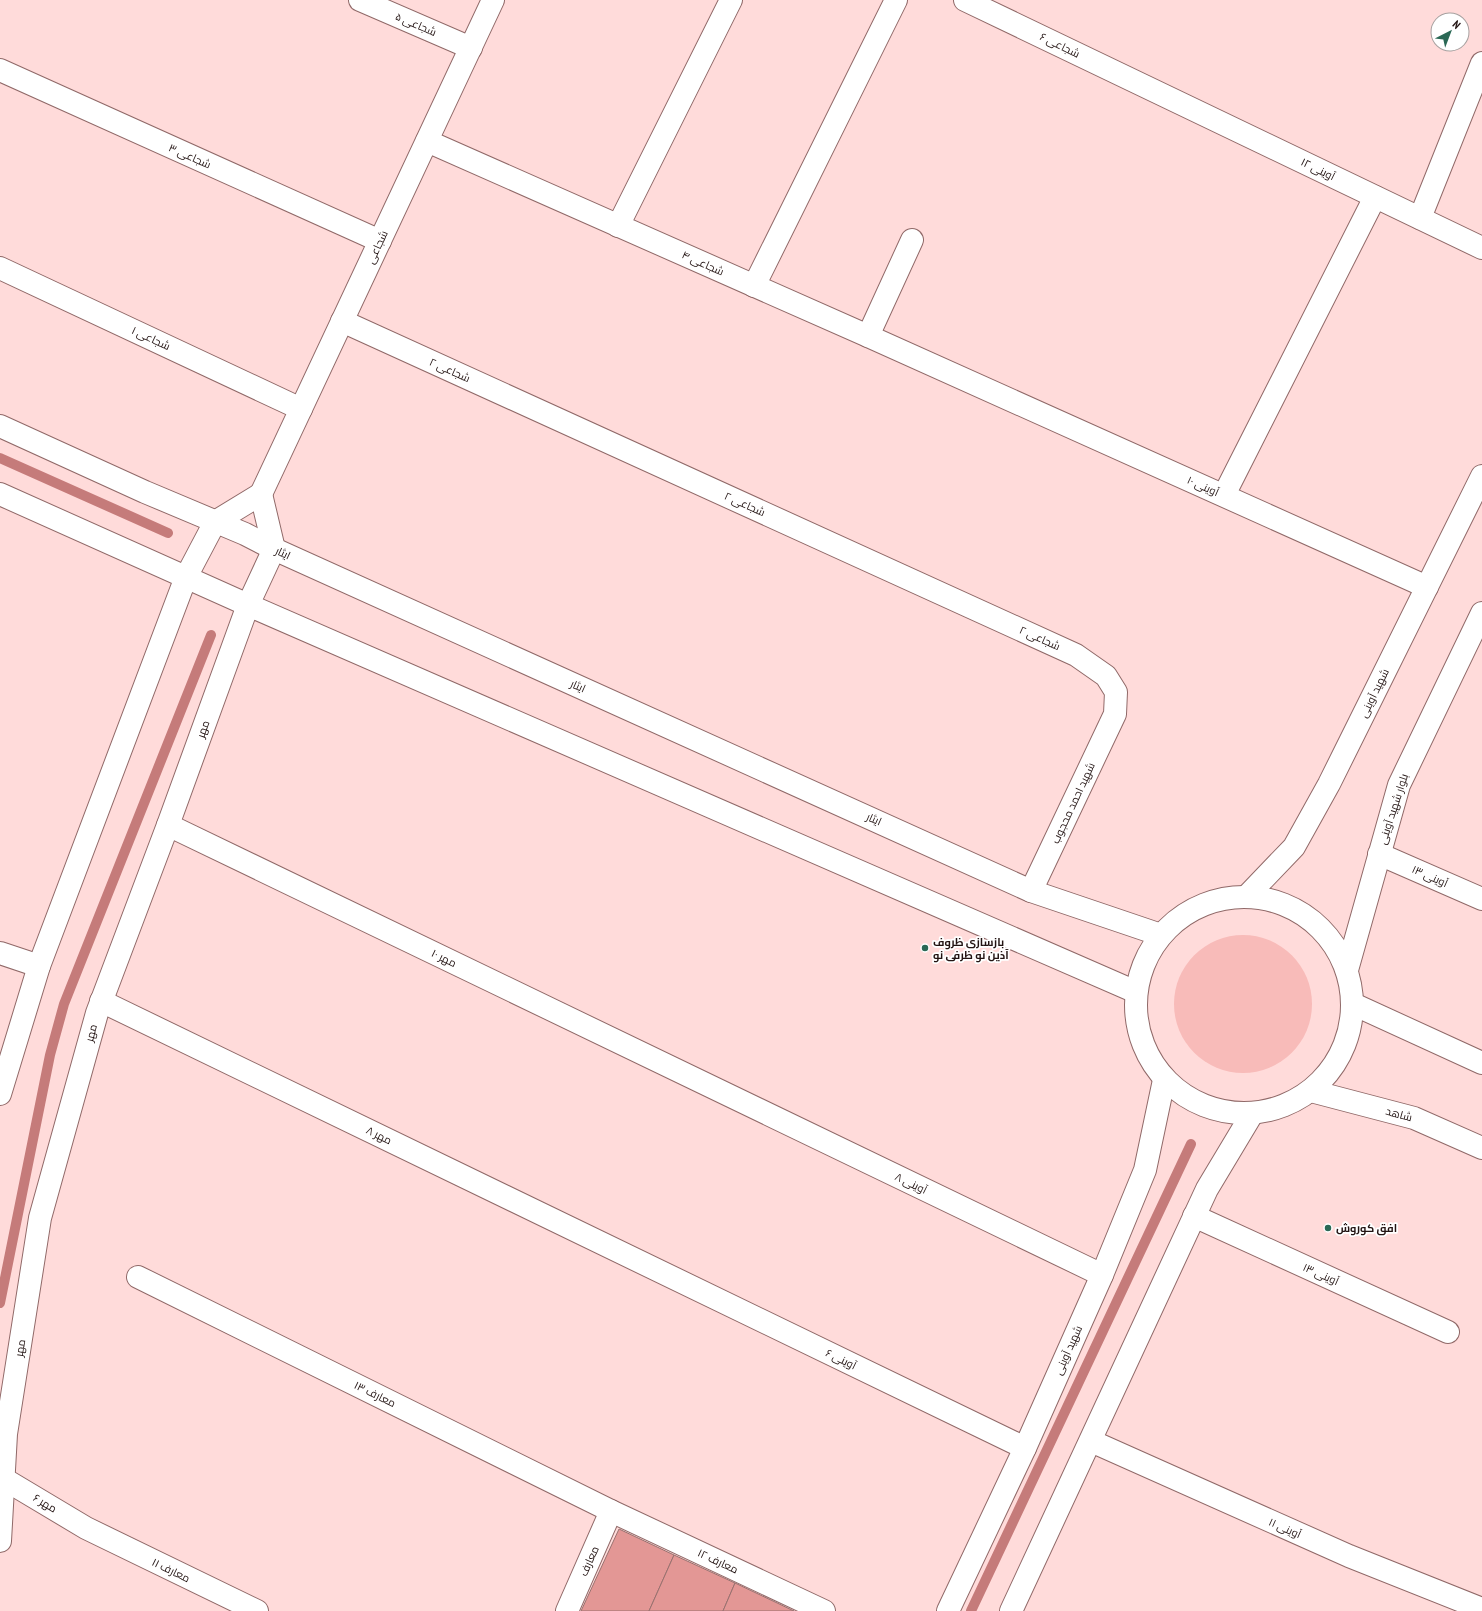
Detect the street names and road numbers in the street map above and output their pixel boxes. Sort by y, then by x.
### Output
street label: شجاعی ۵ [393,9,439,39]
street label: شجاعی ۶ [1038,29,1082,61]
street label: شجاعی ۳ [167,140,213,172]
street label: ۱۲ آوینی [1299,155,1337,183]
street label: شجاعی [363,228,391,266]
street label: شجاعی ۴ [680,247,726,279]
street label: شجاعی ۱ [129,323,173,353]
street label: شجاعی ۲ [427,355,473,385]
street label: ۱۰ آوینی [1185,473,1221,499]
street label: شجاعی ۲ [722,489,768,519]
street label: ایثار [272,543,293,563]
street label: شجاعی ۲ [1017,623,1063,653]
street label: شهید آوینی [1356,666,1392,720]
street label: ایثار [567,676,588,696]
street label: مهر [193,718,213,741]
street label: شهید احمد محجوب [1048,760,1098,846]
street label: بلوار شهید آوینی [1375,772,1411,846]
street label: ایثار [863,809,884,829]
street label: آوینی ۱۳ [1410,862,1450,890]
street label: مهر ۱۰ [429,946,459,970]
street label: مهر [82,1023,100,1044]
street label: شاهد [1384,1104,1414,1124]
street label: مهر ۸ [364,1123,394,1147]
street label: ۸ آوینی [893,1169,929,1197]
street label: ۱۳ آوینی [1301,1260,1341,1288]
street label: شهید آوینی [1051,1323,1085,1377]
street label: مهر [12,1338,28,1359]
street label: ۶ آوینی [823,1346,859,1372]
street label: معارف ۱۳ [352,1378,398,1410]
street label: مهر ۶ [31,1491,59,1515]
street label: ۱۱ آوینی [1267,1515,1303,1541]
street label: معارف [576,1544,602,1578]
street label: معارف ۱۲ [696,1546,740,1576]
street label: معارف ۱۱ [150,1555,192,1585]

